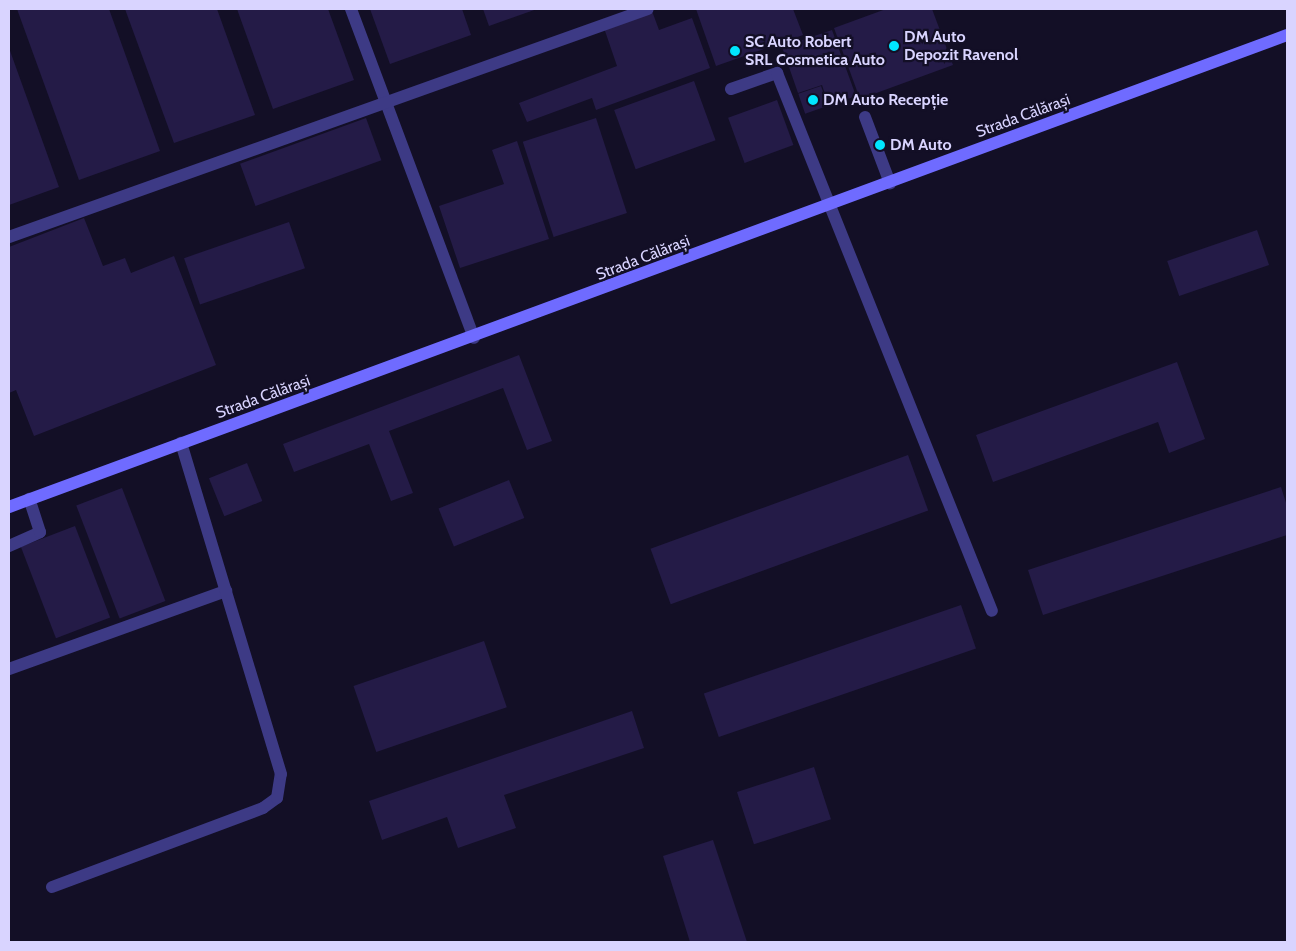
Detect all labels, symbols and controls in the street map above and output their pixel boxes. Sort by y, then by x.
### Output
place label: DM Auto Depozit Ravenol [904,27,1018,65]
place label: SC Auto Robert SRL Cosmetica Auto [745,32,885,70]
marker: DM Auto Depozit Ravenol [888,40,900,52]
marker: SC Auto Robert SRL Cosmetica Auto [729,45,741,57]
place label: DM Auto Recepție [823,90,948,110]
street label: Strada Călărași [973,90,1073,142]
marker: DM Auto Recepție [807,94,819,106]
place label: DM Auto [890,135,952,155]
marker: DM Auto [874,139,886,151]
street label: Strada Călărași [593,231,693,285]
street label: Strada Călărași [213,371,313,423]

